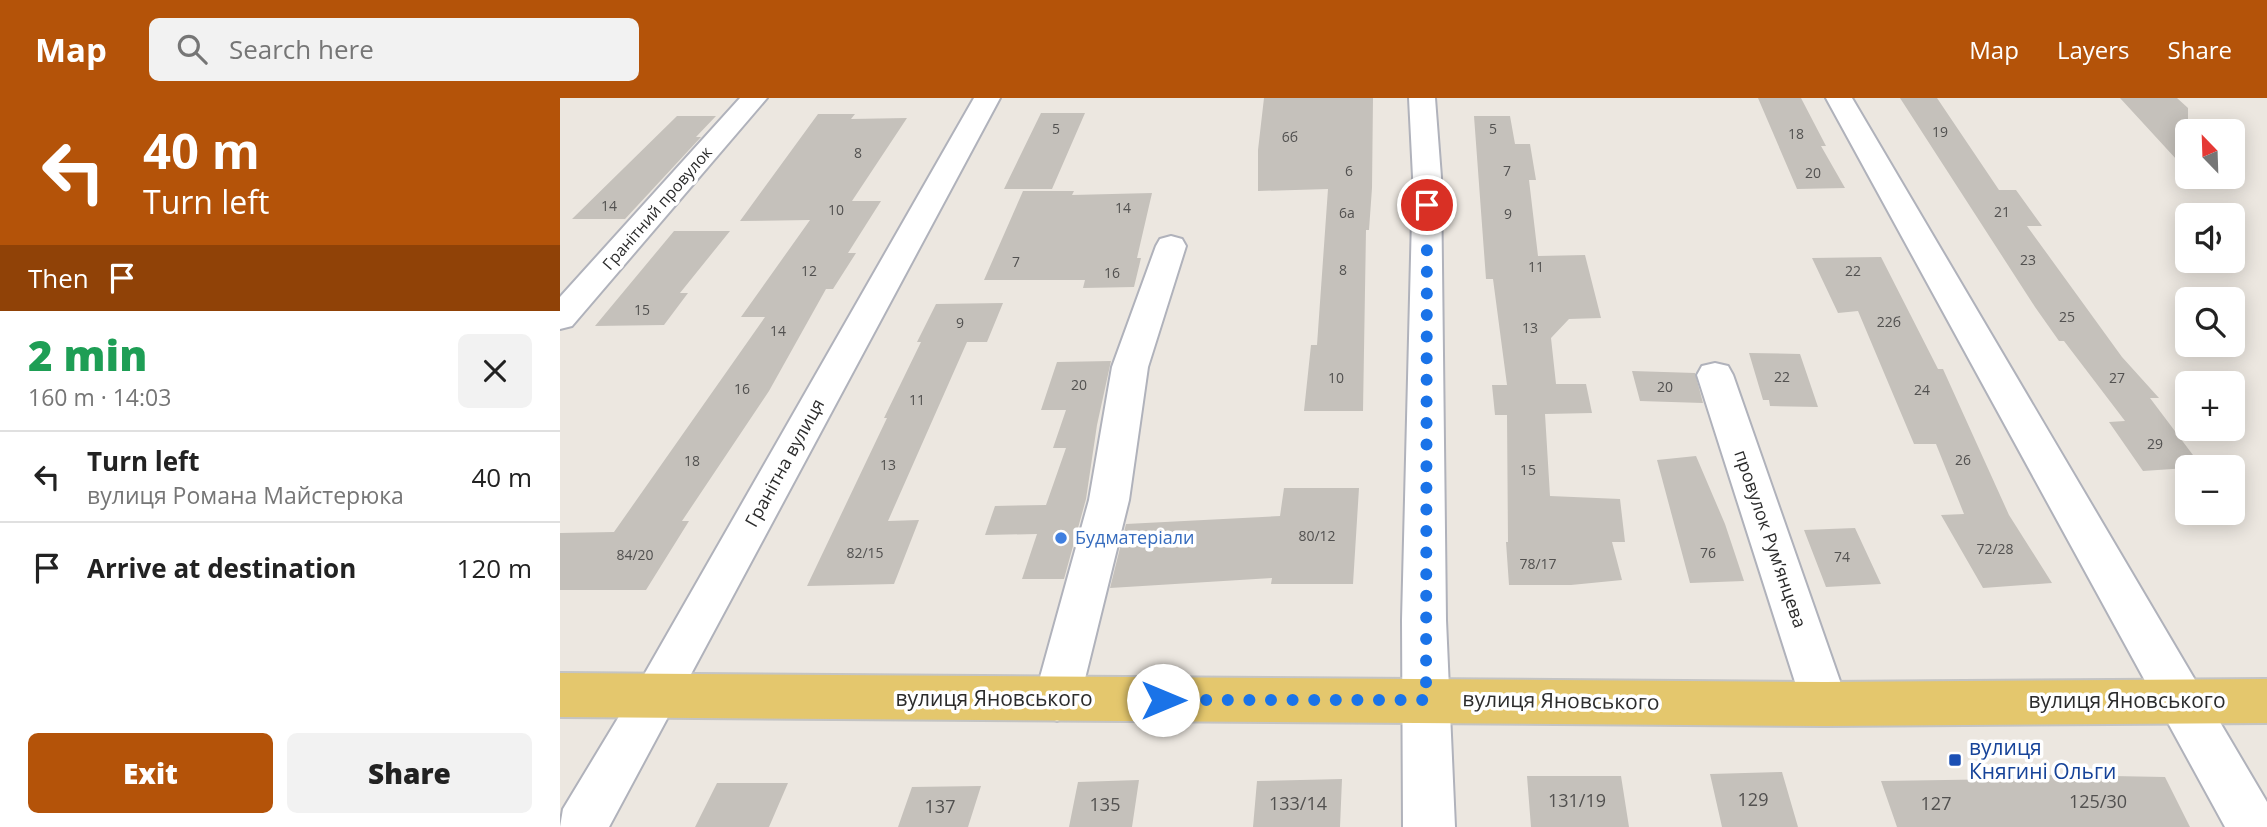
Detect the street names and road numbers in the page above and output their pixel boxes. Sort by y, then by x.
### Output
street label: Гранітний провулок [597,141,717,274]
street label: Гранітна вулиця [739,394,829,531]
street label: провулок Румʼянцева [1729,447,1813,631]
street label: вулиця Яновського [895,684,1093,712]
street label: вулиця Яновського [1462,684,1660,716]
street label: вулиця Яновського [2028,686,2226,714]

